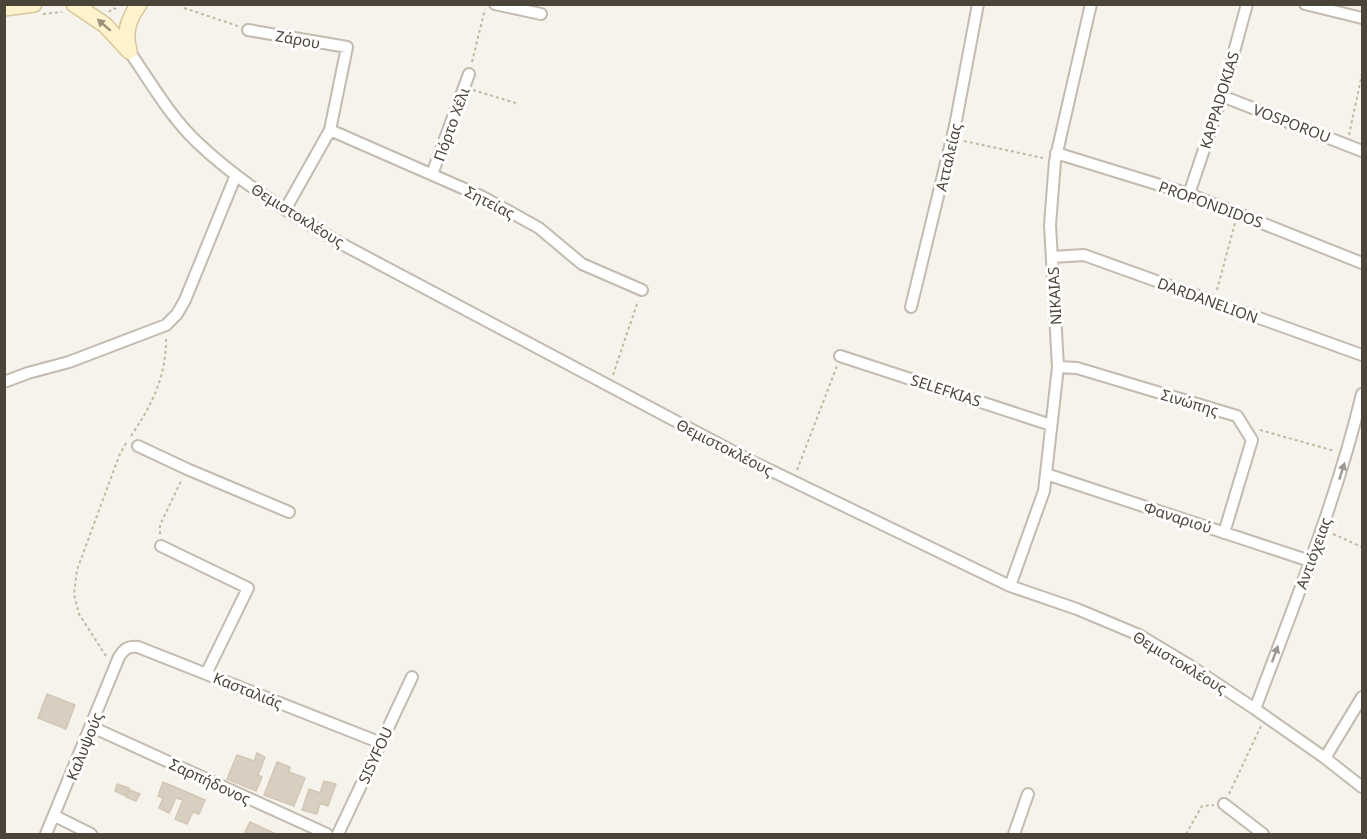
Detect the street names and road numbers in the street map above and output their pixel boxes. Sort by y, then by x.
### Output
street label: Ζάρου [274,25,322,53]
street label: KAPPADOKIAS [1195,49,1243,151]
street label: Πόρτο Χέλι [428,84,474,164]
street label: VOSPOROU [1250,99,1334,147]
street label: Ατταλείας [930,121,966,193]
street label: PROPONDIDOS [1156,176,1266,232]
street label: Θεμιστοκλέους [248,178,348,252]
street label: Σητείας [462,181,518,223]
street label: NIKAIAS [1042,266,1066,326]
street label: DARDANELION [1155,273,1261,327]
street label: SELEFKIAS [908,369,984,411]
street label: Σινώπης [1159,384,1221,420]
street label: Θεμιστοκλέους [673,414,777,480]
street label: Φαναριού [1141,497,1215,537]
street label: Αντιόχειας [1291,514,1335,592]
street label: Θεμιστοκλέους [1129,626,1231,698]
street label: Κασταλιάς [210,667,286,713]
street label: Καλυψούς [61,709,107,783]
street label: SISYFOU [353,723,397,787]
street label: Σαρπήδονος [166,753,254,809]

